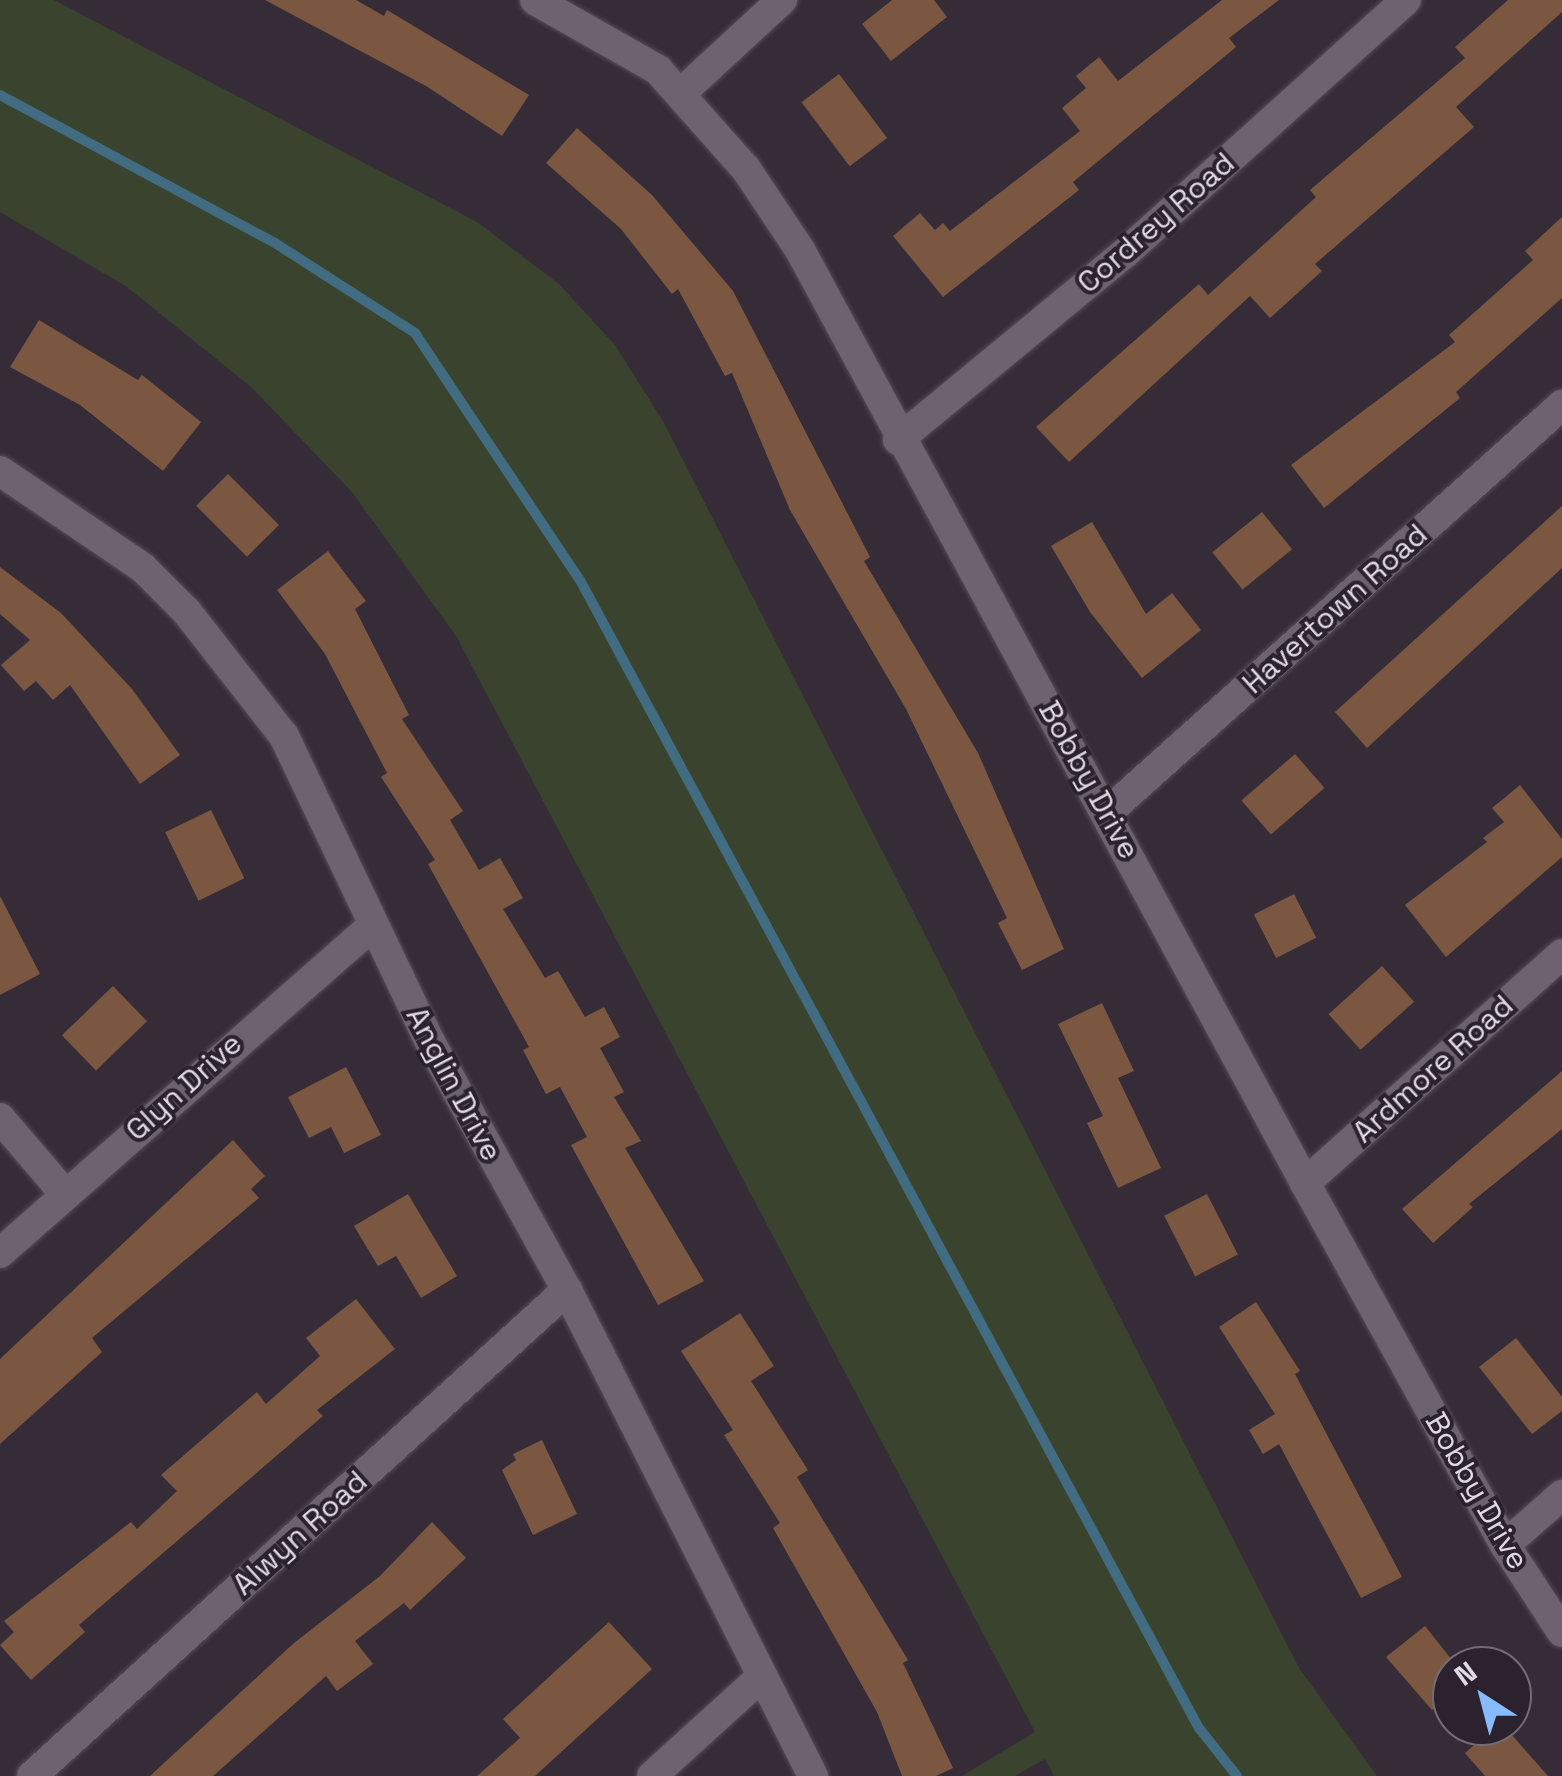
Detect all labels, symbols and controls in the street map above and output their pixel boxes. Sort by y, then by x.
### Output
street label: Cordrey Road [1070,145,1242,301]
street label: Havertown Road [1235,517,1435,701]
street label: Bobby Drive [1031,695,1147,865]
street label: Ardmore Road [1345,988,1521,1150]
street label: Anglin Drive [398,1001,510,1167]
street label: Glyn Drive [119,1026,249,1148]
street label: Bobby Drive [1418,1406,1536,1576]
street label: Alwyn Road [225,1463,375,1603]
north arrow [1432,1646,1532,1746]
text: N [1447,1653,1484,1693]

